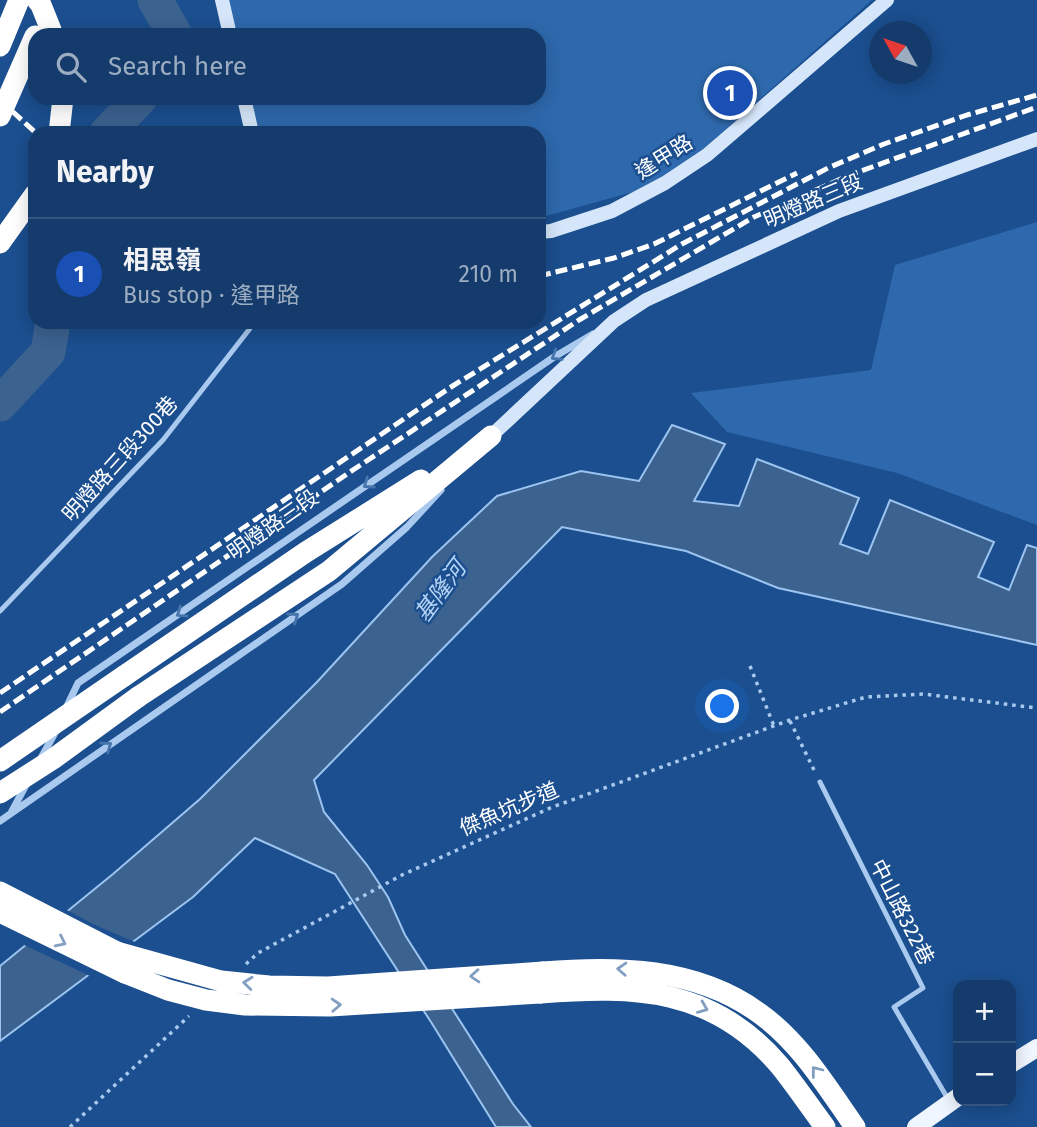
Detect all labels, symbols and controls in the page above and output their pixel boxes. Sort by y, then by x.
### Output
north arrow [869,21,932,84]
search box [28,28,546,105]
icon: search [52,48,90,86]
text: Search here [108,51,247,82]
pin: 1 [707,67,753,119]
street label: 逢甲路 [630,129,698,185]
text: Nearby [56,154,154,190]
street label: 明燈路三段 [760,169,866,233]
text: 相思嶺 [123,245,201,276]
text: 1 [74,260,84,288]
text: 210 m [459,260,518,288]
text: Bus stop · 逢甲路 [123,281,300,309]
one-way arrow [551,348,564,361]
street label: 明燈路三段300巷 [57,391,183,527]
one-way arrow [363,476,376,488]
street label: 明燈路三段 [223,484,323,566]
water label: 基隆河 [408,552,474,627]
one-way arrow [176,605,189,618]
one-way arrow [286,613,299,625]
your location [705,689,739,723]
one-way arrow [99,742,112,754]
street label: 傑魚坑步道 [456,777,562,841]
street label: 中山路322巷 [864,855,940,969]
one-way arrow [54,933,66,947]
one-way arrow [616,962,627,977]
one-way arrow [469,968,480,983]
one-way arrow [242,976,253,991]
map controls [953,980,1016,1106]
button: + [953,980,1016,1043]
one-way arrow [331,998,342,1013]
one-way arrow [697,999,709,1013]
button: − [953,1043,1016,1106]
one-way arrow [811,1067,824,1079]

